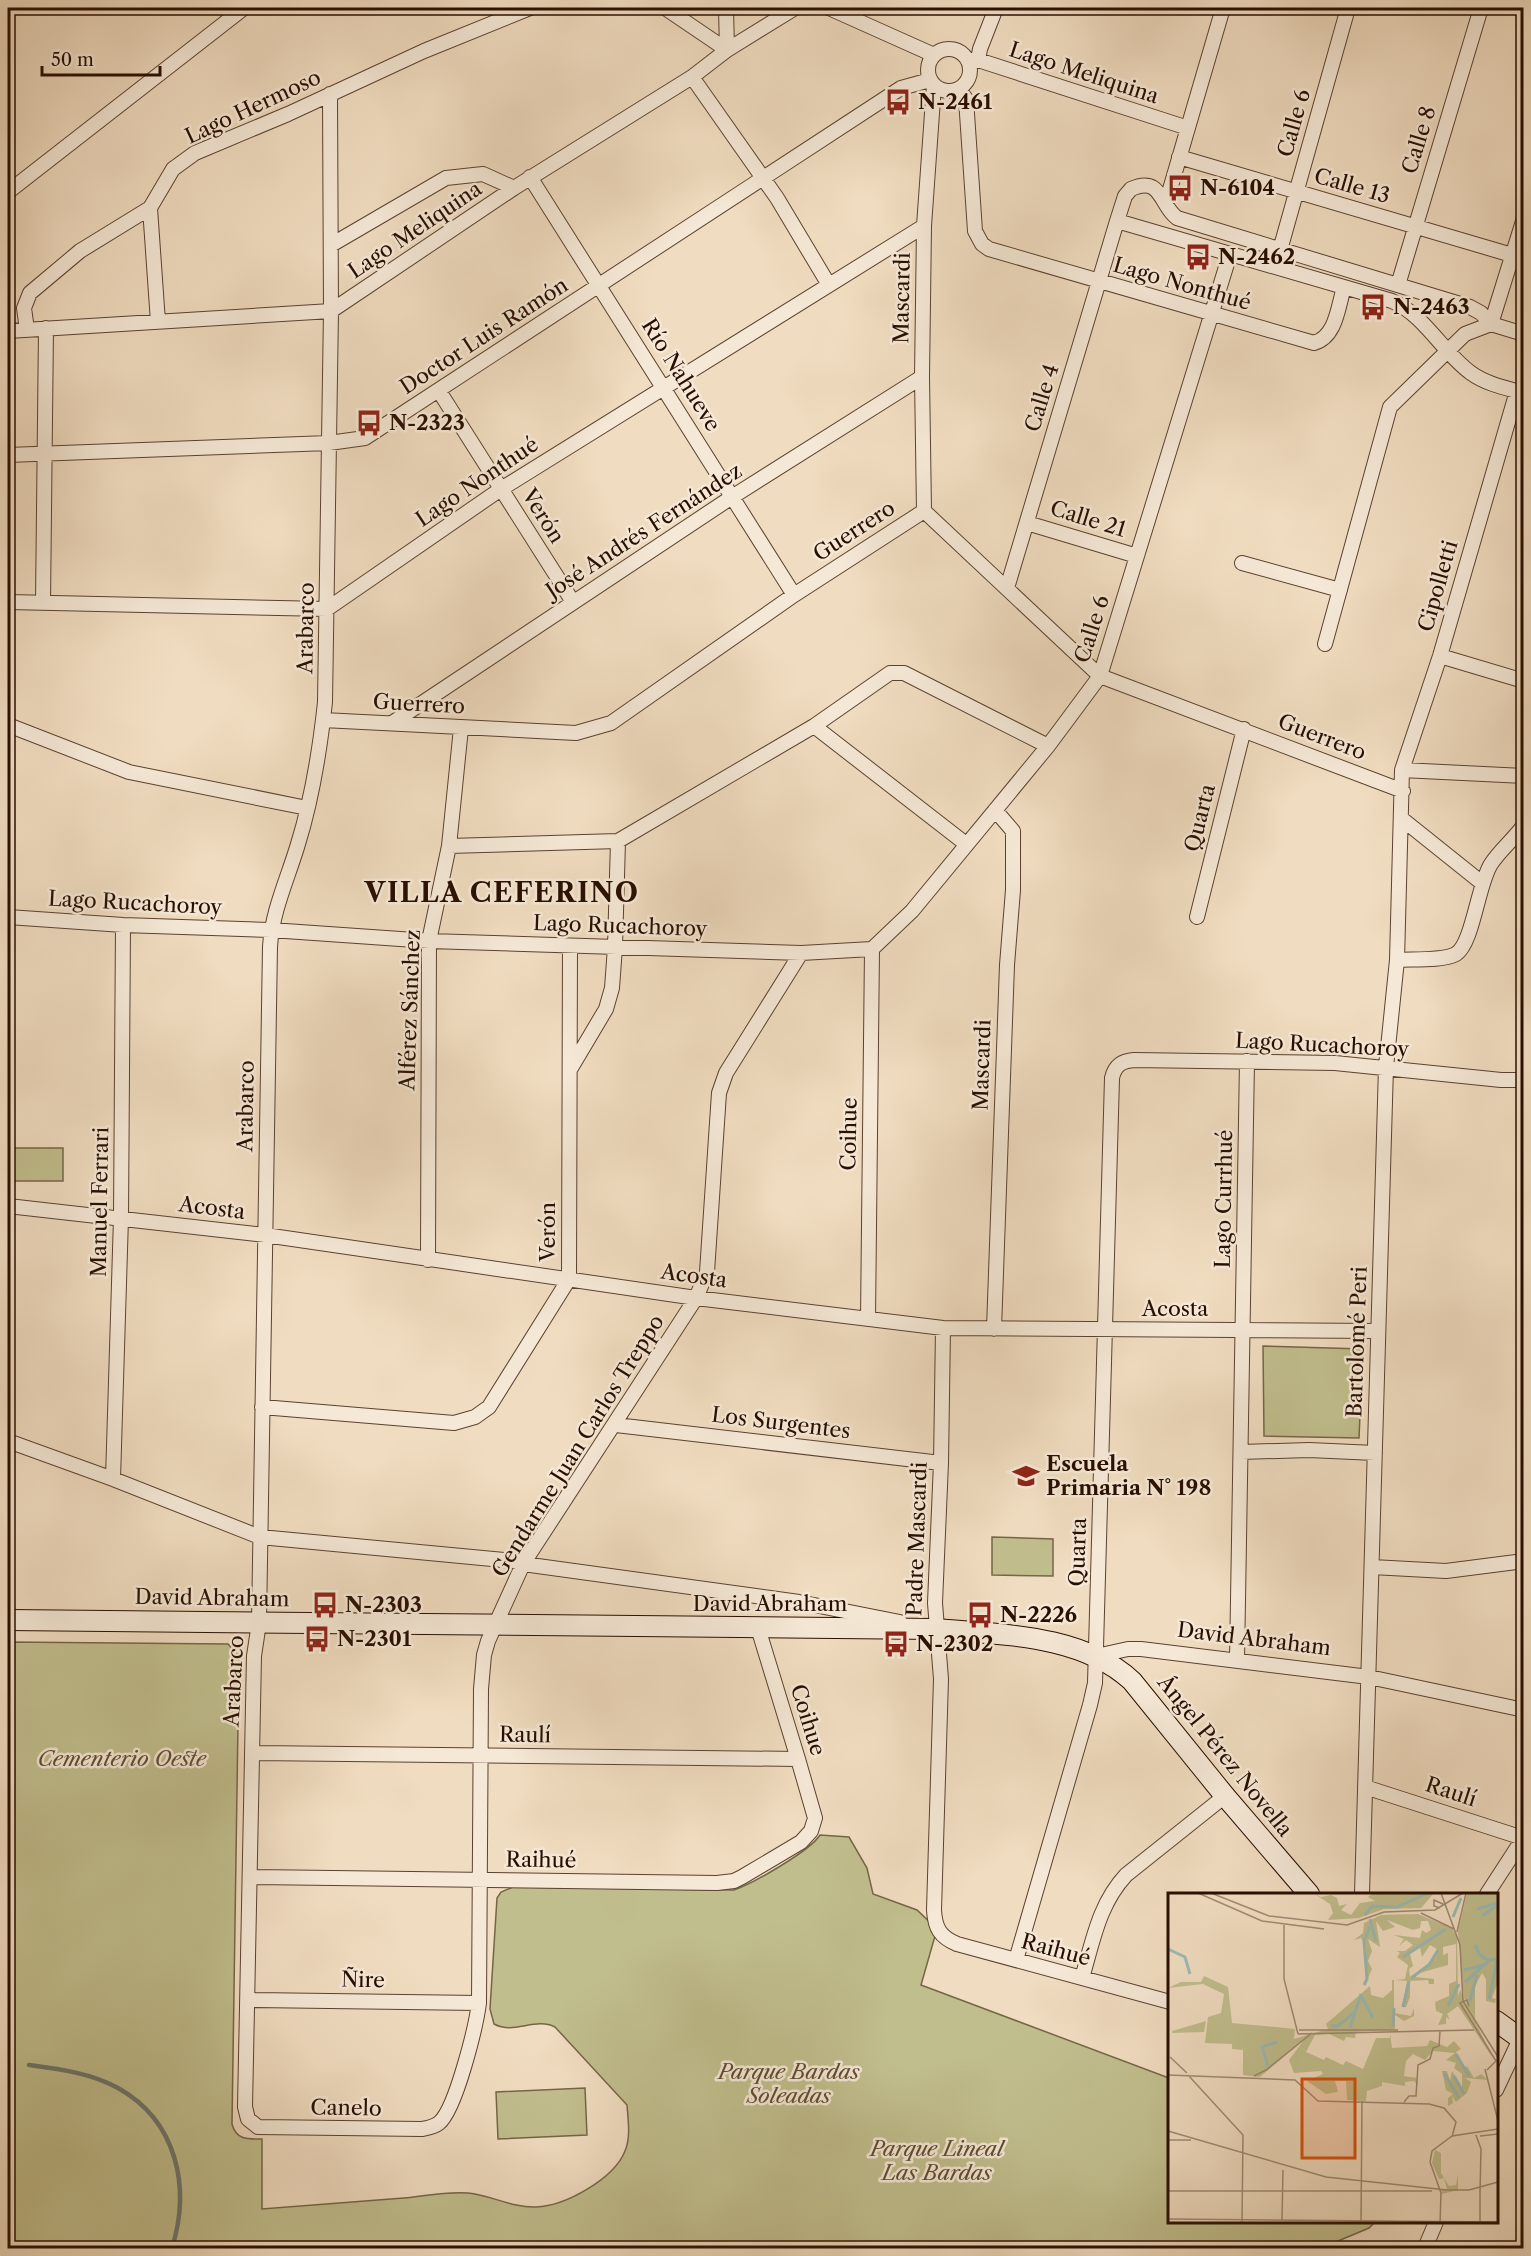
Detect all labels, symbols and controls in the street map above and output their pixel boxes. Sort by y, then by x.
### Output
street label: Lago Meliquina [1006,37,1163,109]
scale bar [42,39,160,77]
text: 50 m [51,49,94,71]
street label: Lago Hermoso [181,64,325,149]
street label: Calle 6 [1272,86,1315,160]
bus stop icon: N-2461 [883,87,913,117]
place label: N-2461 [918,89,993,114]
street label: Calle 8 [1396,103,1441,177]
street label: Calle 13 [1311,163,1393,208]
bus stop icon: N-6104 [1165,173,1195,203]
street label: Lago Meliquina [343,175,487,283]
place label: N-6104 [1200,175,1275,200]
bus stop icon: N-2462 [1183,242,1213,272]
place label: N-2462 [1218,244,1295,269]
street label: Mascardi [888,252,915,344]
street label: Lago Nonthué [1110,252,1254,315]
street label: Doctor Luis Ramón [395,272,572,399]
bus stop icon: N-2463 [1358,292,1388,322]
place label: N-2463 [1393,294,1470,319]
street label: Río Nahueve [637,314,726,436]
street label: Calle 4 [1019,361,1064,435]
bus stop icon: N-2323 [354,408,384,438]
place label: N-2323 [389,410,465,435]
street label: Lago Nonthué [411,431,543,532]
street label: José Andrés Fernández [539,458,746,605]
street label: Verón [516,483,570,548]
street label: Guerrero [808,495,899,566]
street label: Calle 21 [1047,495,1129,542]
street label: Cipolletti [1413,537,1462,634]
street label: Arabarco [292,582,319,675]
street label: Calle 6 [1069,592,1114,666]
street label: Guerrero [372,689,466,718]
street label: Guerrero [1275,708,1370,765]
street label: Quarta [1179,781,1220,854]
district label: VILLA CEFERINO [364,876,639,909]
street label: Lago Rucachoroy [47,885,223,920]
street label: Lago Rucachoroy [533,910,708,941]
street label: Alférez Sánchez [394,929,425,1092]
street label: Mascardi [967,1019,996,1111]
street label: Lago Rucachoroy [1234,1027,1410,1062]
street label: Arabarco [232,1060,259,1153]
street label: Coihue [835,1097,862,1171]
street label: Manuel Ferrari [86,1127,113,1277]
street label: Lago Currhué [1210,1129,1237,1269]
street label: Acosta [176,1191,248,1224]
street label: Verón [535,1202,560,1263]
street label: Acosta [658,1258,730,1293]
street label: Bartolomé Peri [1341,1266,1372,1418]
street label: Acosta [1141,1296,1209,1321]
street label: Gendarme Juan Carlos Treppo [486,1310,669,1581]
street label: Los Surgentes [710,1402,852,1443]
place label: Escuela Primaria N° 198 [1046,1451,1211,1500]
street label: Padre Mascardi [901,1461,932,1617]
school or university icon: Escuela Primaria N° 198 [1011,1461,1041,1491]
street label: Quarta [1064,1516,1091,1587]
street label: David Abraham [134,1584,290,1611]
bus stop icon: N-2303 [310,1590,340,1620]
street label: David Abraham [693,1591,848,1616]
place label: N-2303 [345,1592,422,1617]
bus stop icon: N-2226 [965,1600,995,1630]
place label: N-2226 [1000,1602,1077,1627]
street label: David Abraham [1176,1617,1333,1660]
bus stop icon: N-2301 [302,1624,332,1654]
place label: N-2301 [337,1626,412,1651]
bus stop icon: N-2302 [881,1629,911,1659]
place label: N-2302 [916,1631,993,1656]
street label: Arabarco [219,1635,248,1728]
street label: Ángel Pérez Novella [1152,1669,1299,1842]
street label: Coihue [786,1681,831,1759]
street label: Raulí [499,1722,551,1747]
park label: Cementerio Oeste [38,1746,207,1771]
street label: Raulí [1423,1772,1480,1811]
street label: Raihué [505,1846,577,1873]
inset map [1168,1893,1498,2223]
street label: Raihué [1019,1928,1093,1971]
street label: Ñire [341,1967,385,1992]
park label: Parque Bardas Soleadas [716,2059,861,2108]
street label: Canelo [310,2094,382,2121]
park label: Parque Lineal Las Bardas [868,2136,1006,2185]

